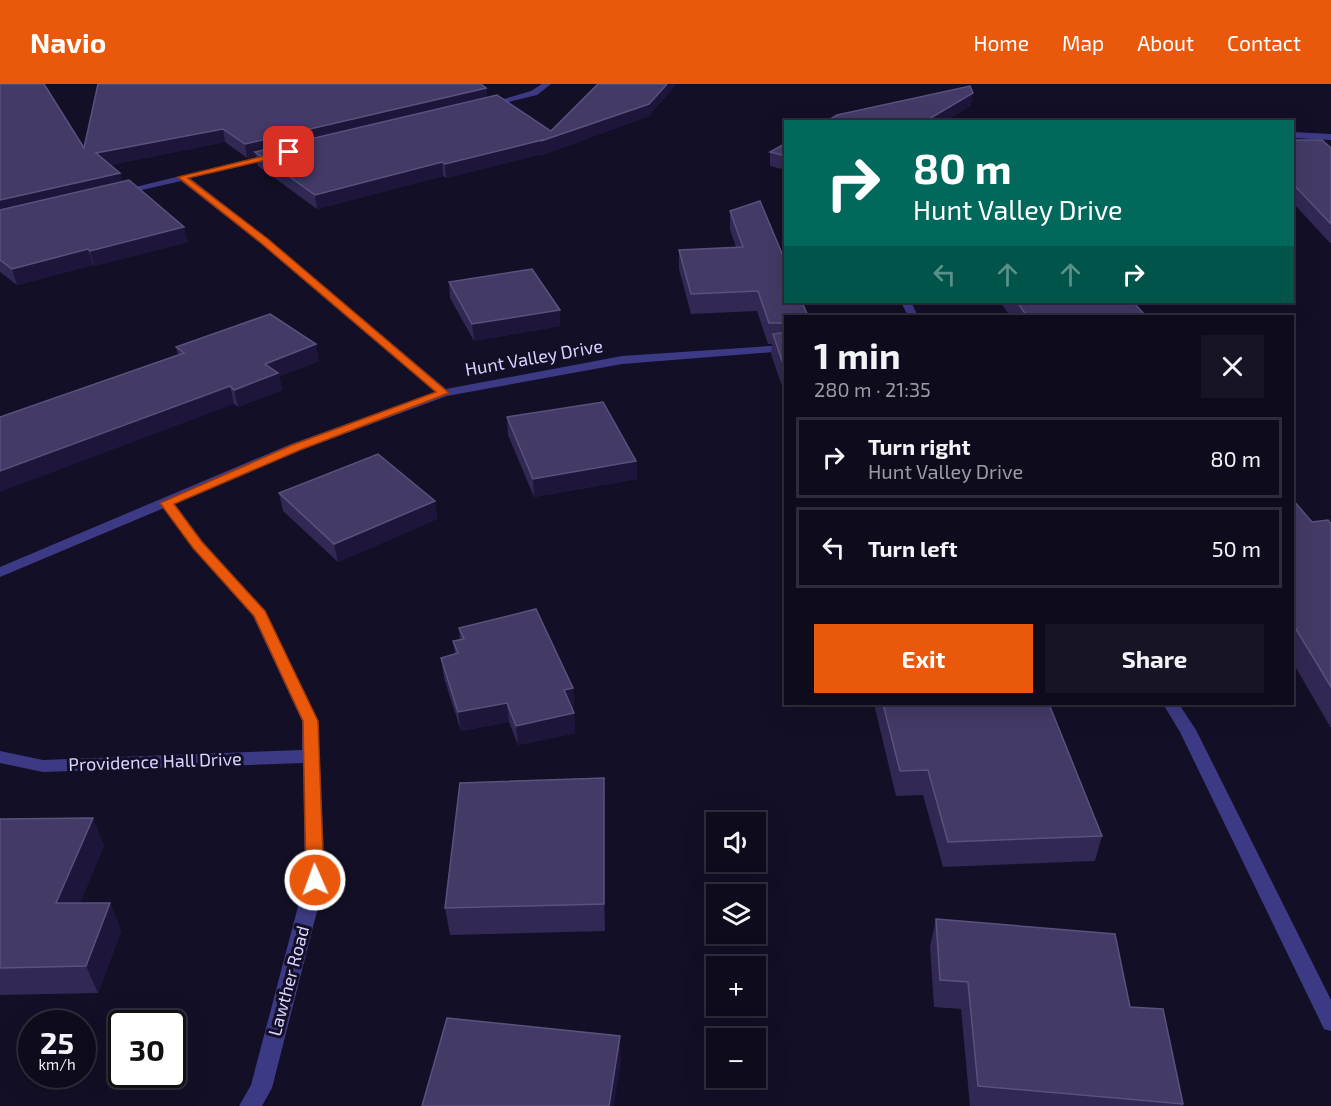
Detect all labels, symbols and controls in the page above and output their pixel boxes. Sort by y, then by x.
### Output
text: Navio [30,25,106,59]
text: Home [973,30,1029,55]
text: Map [1062,30,1104,55]
text: About [1137,30,1194,55]
text: Contact [1227,30,1301,55]
pin [263,126,314,177]
icon: arrive [272,135,305,168]
text: 80 m [913,142,1012,192]
icon: right [814,144,892,222]
text: Hunt Valley Drive [913,193,1123,225]
icon: left [928,258,961,291]
icon: ahead [991,258,1024,291]
icon: ahead [1054,258,1087,291]
icon: right [1117,258,1150,291]
text: 1 min [814,333,901,376]
street label: Hunt Valley Drive [463,334,605,380]
button: close [1201,335,1264,398]
text: 280 m · 21:35 [814,377,931,401]
text: Turn right [868,433,970,459]
icon: right [817,441,850,474]
text: 80 m [1210,445,1261,471]
text: Hunt Valley Drive [868,459,1023,483]
icon: left [817,531,850,564]
text: Turn left [868,535,957,561]
text: 50 m [1212,535,1261,561]
button: Exit [814,624,1033,693]
button: Share [1045,624,1264,693]
street label: Providence Hall Drive [68,747,242,775]
map controls [706,812,766,1088]
button: sound [706,812,766,872]
position arrow [283,848,347,912]
button: layers [706,884,766,944]
street label: Lawther Road [263,923,313,1038]
button: + [706,956,766,1016]
speed limit sign: 30 [108,1010,186,1088]
text: 25 [40,1024,74,1060]
button: − [706,1028,766,1088]
text: km/h [38,1055,76,1073]

